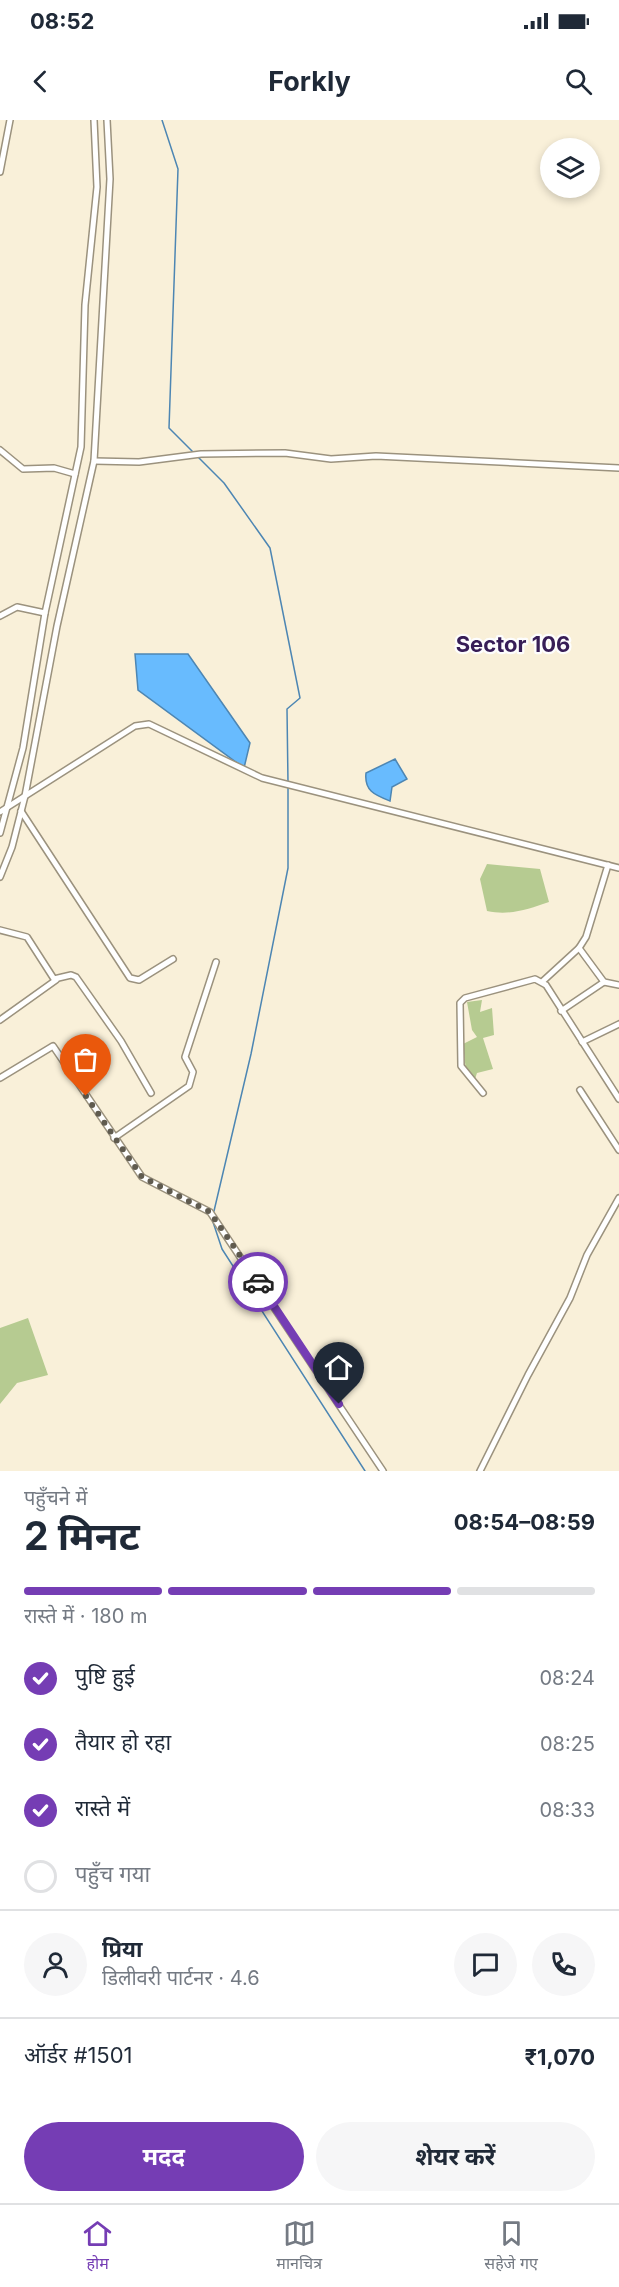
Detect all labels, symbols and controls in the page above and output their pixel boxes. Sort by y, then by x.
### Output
text: 08:52 [30,8,94,34]
icon: back [24,65,57,98]
text: Forkly [268,65,351,98]
icon: search [562,65,595,98]
map controls [540,138,600,198]
button: layers [540,138,600,198]
district label: Sector 106 [456,631,570,657]
pin [60,1034,111,1096]
icon: bag [69,1043,102,1076]
courier [228,1252,288,1312]
icon: car [242,1266,275,1299]
pin [313,1342,364,1404]
icon: home [322,1351,355,1384]
text: पहुँचने में [24,1486,87,1510]
text: 08:54–08:59 [454,1509,595,1535]
text: 2 मिनट [24,1512,140,1559]
text: रास्ते में · 180 m [24,1604,147,1628]
icon: check [24,1662,57,1695]
text: पुष्टि हुई [75,1663,135,1689]
text: 08:24 [539,1666,595,1690]
icon: check [24,1728,57,1761]
text: तैयार हो रहा [75,1729,171,1755]
text: 08:25 [540,1732,595,1756]
icon: check [24,1794,57,1827]
text: रास्ते में [75,1795,130,1821]
text: 08:33 [540,1798,595,1822]
text: पहुँच गया [75,1861,150,1887]
button: person [24,1933,87,1996]
button: chat [454,1933,517,1996]
button: phone [532,1933,595,1996]
text: प्रिया [102,1936,142,1962]
text: डिलीवरी पार्टनर · 4.6 [102,1966,260,1990]
text: ऑर्डर #1501 [24,2042,133,2068]
text: ₹1,070 [525,2044,595,2070]
button: मदद [24,2122,304,2191]
button: शेयर करें [316,2122,595,2191]
tab: होम [81,2217,114,2276]
tab: मानचित्र [276,2217,322,2276]
tab: सहेजे गए [484,2217,538,2276]

